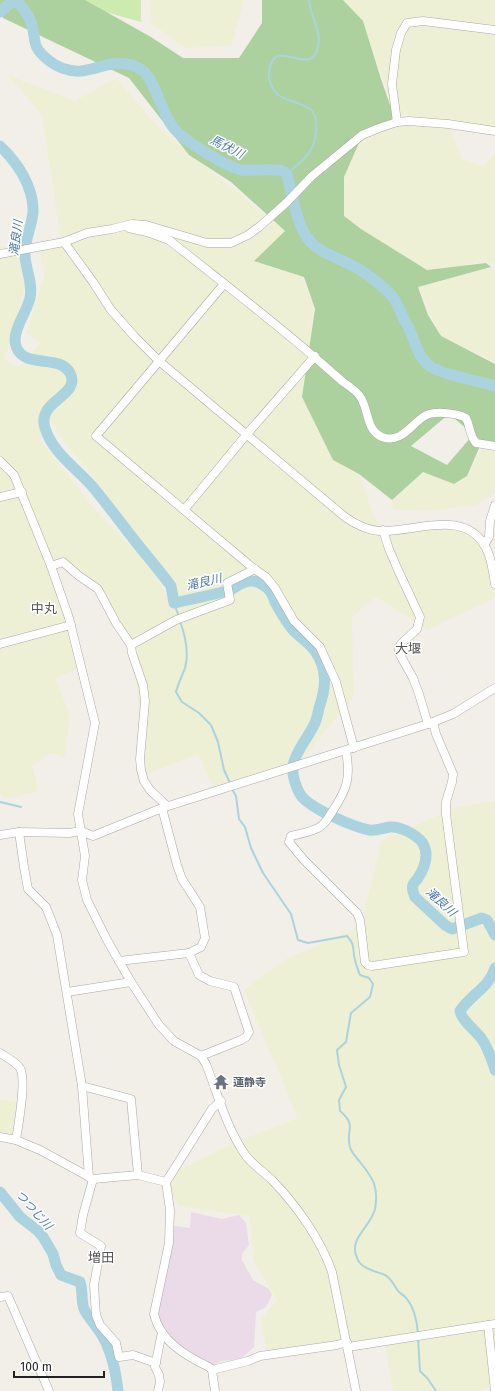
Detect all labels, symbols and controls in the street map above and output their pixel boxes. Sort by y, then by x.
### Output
water label: 馬伏川 [208,133,248,162]
water label: 滝良川 [7,217,25,257]
water label: 滝良川 [185,571,225,593]
district label: 中丸 [31,601,57,616]
district label: 大堰 [395,641,421,656]
water label: 滝良川 [423,885,460,921]
temple icon: 蓮静寺 [212,1073,230,1091]
place label: 蓮静寺 [233,1076,266,1089]
water label: つつじ川 [13,1187,57,1234]
district label: 増田 [88,1250,114,1265]
scale bar [14,1353,104,1379]
text: 100 m [20,1360,52,1374]

